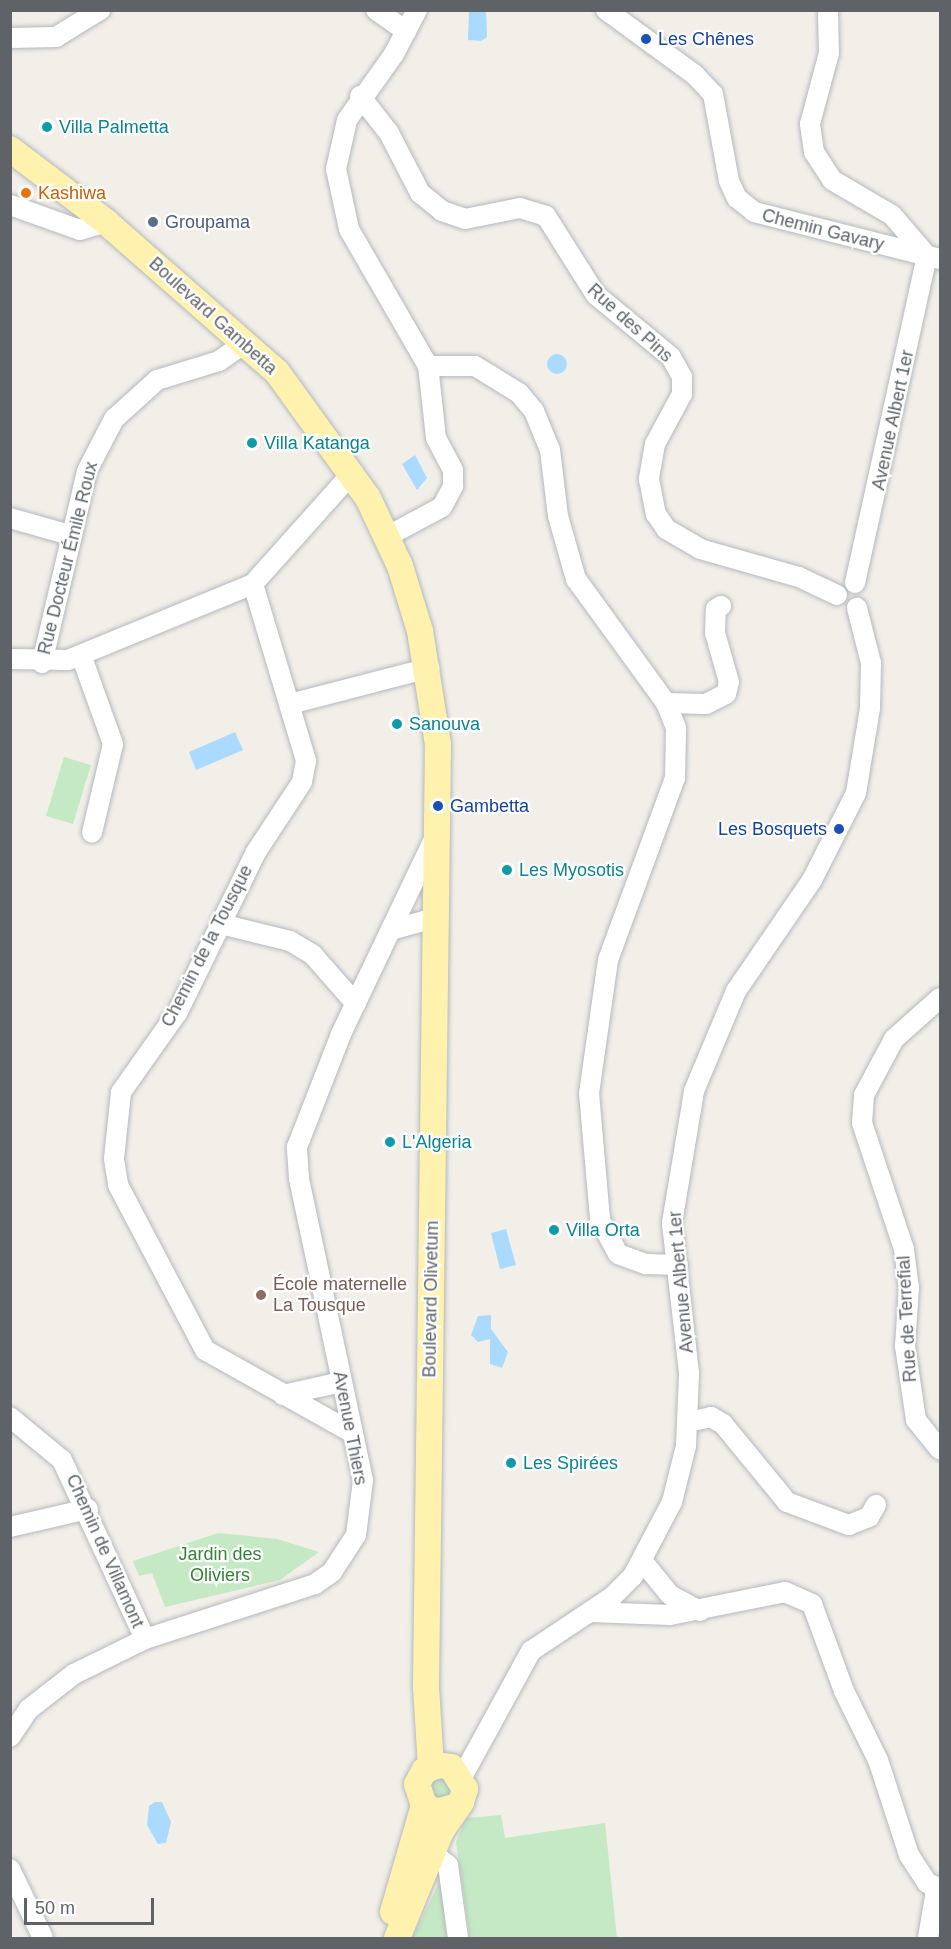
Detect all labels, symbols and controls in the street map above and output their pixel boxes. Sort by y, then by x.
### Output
place label: Les Chênes [658,28,754,50]
marker: Les Chênes [639,32,653,46]
place label: Villa Palmetta [59,116,169,138]
marker: Villa Palmetta [40,120,54,134]
place label: Kashiwa [38,182,106,204]
marker: Kashiwa [19,186,33,200]
street label: Chemin Gavary [760,204,886,256]
place label: Groupama [165,211,250,233]
marker: Groupama [146,215,160,229]
street label: Boulevard Gambetta [144,253,282,379]
street label: Rue des Pins [583,279,677,367]
street label: Avenue Albert 1er [867,347,919,493]
place label: Villa Katanga [264,432,370,454]
marker: Villa Katanga [245,436,259,450]
street label: Rue Docteur Émile Roux [34,459,102,657]
place label: Sanouva [409,713,480,735]
marker: Sanouva [390,717,404,731]
place label: Gambetta [450,795,529,817]
marker: Gambetta [431,799,445,813]
place label: Les Bosquets [718,818,827,840]
marker: Les Bosquets [832,822,846,836]
place label: Les Myosotis [519,859,624,881]
street label: Chemin de la Tousque [157,861,257,1031]
marker: Les Myosotis [500,863,514,877]
place label: L'Algeria [402,1131,471,1153]
marker: L'Algeria [383,1135,397,1149]
street label: Avenue Albert 1er [664,1209,698,1355]
place label: Villa Orta [566,1219,640,1241]
street label: Boulevard Olivetum [419,1220,443,1378]
marker: Villa Orta [547,1223,561,1237]
street label: Rue de Terrefial [893,1255,921,1383]
place label: École maternelle La Tousque [273,1274,407,1316]
marker: École maternelle La Tousque [254,1288,268,1302]
street label: Avenue Thiers [328,1369,372,1487]
place label: Les Spirées [523,1452,618,1474]
marker: Les Spirées [504,1456,518,1470]
street label: Chemin de Villamont [61,1471,149,1631]
park label: Jardin des Oliviers [178,1544,262,1586]
scale bar [27,1886,158,1924]
text: 50 m [35,1898,75,1918]

